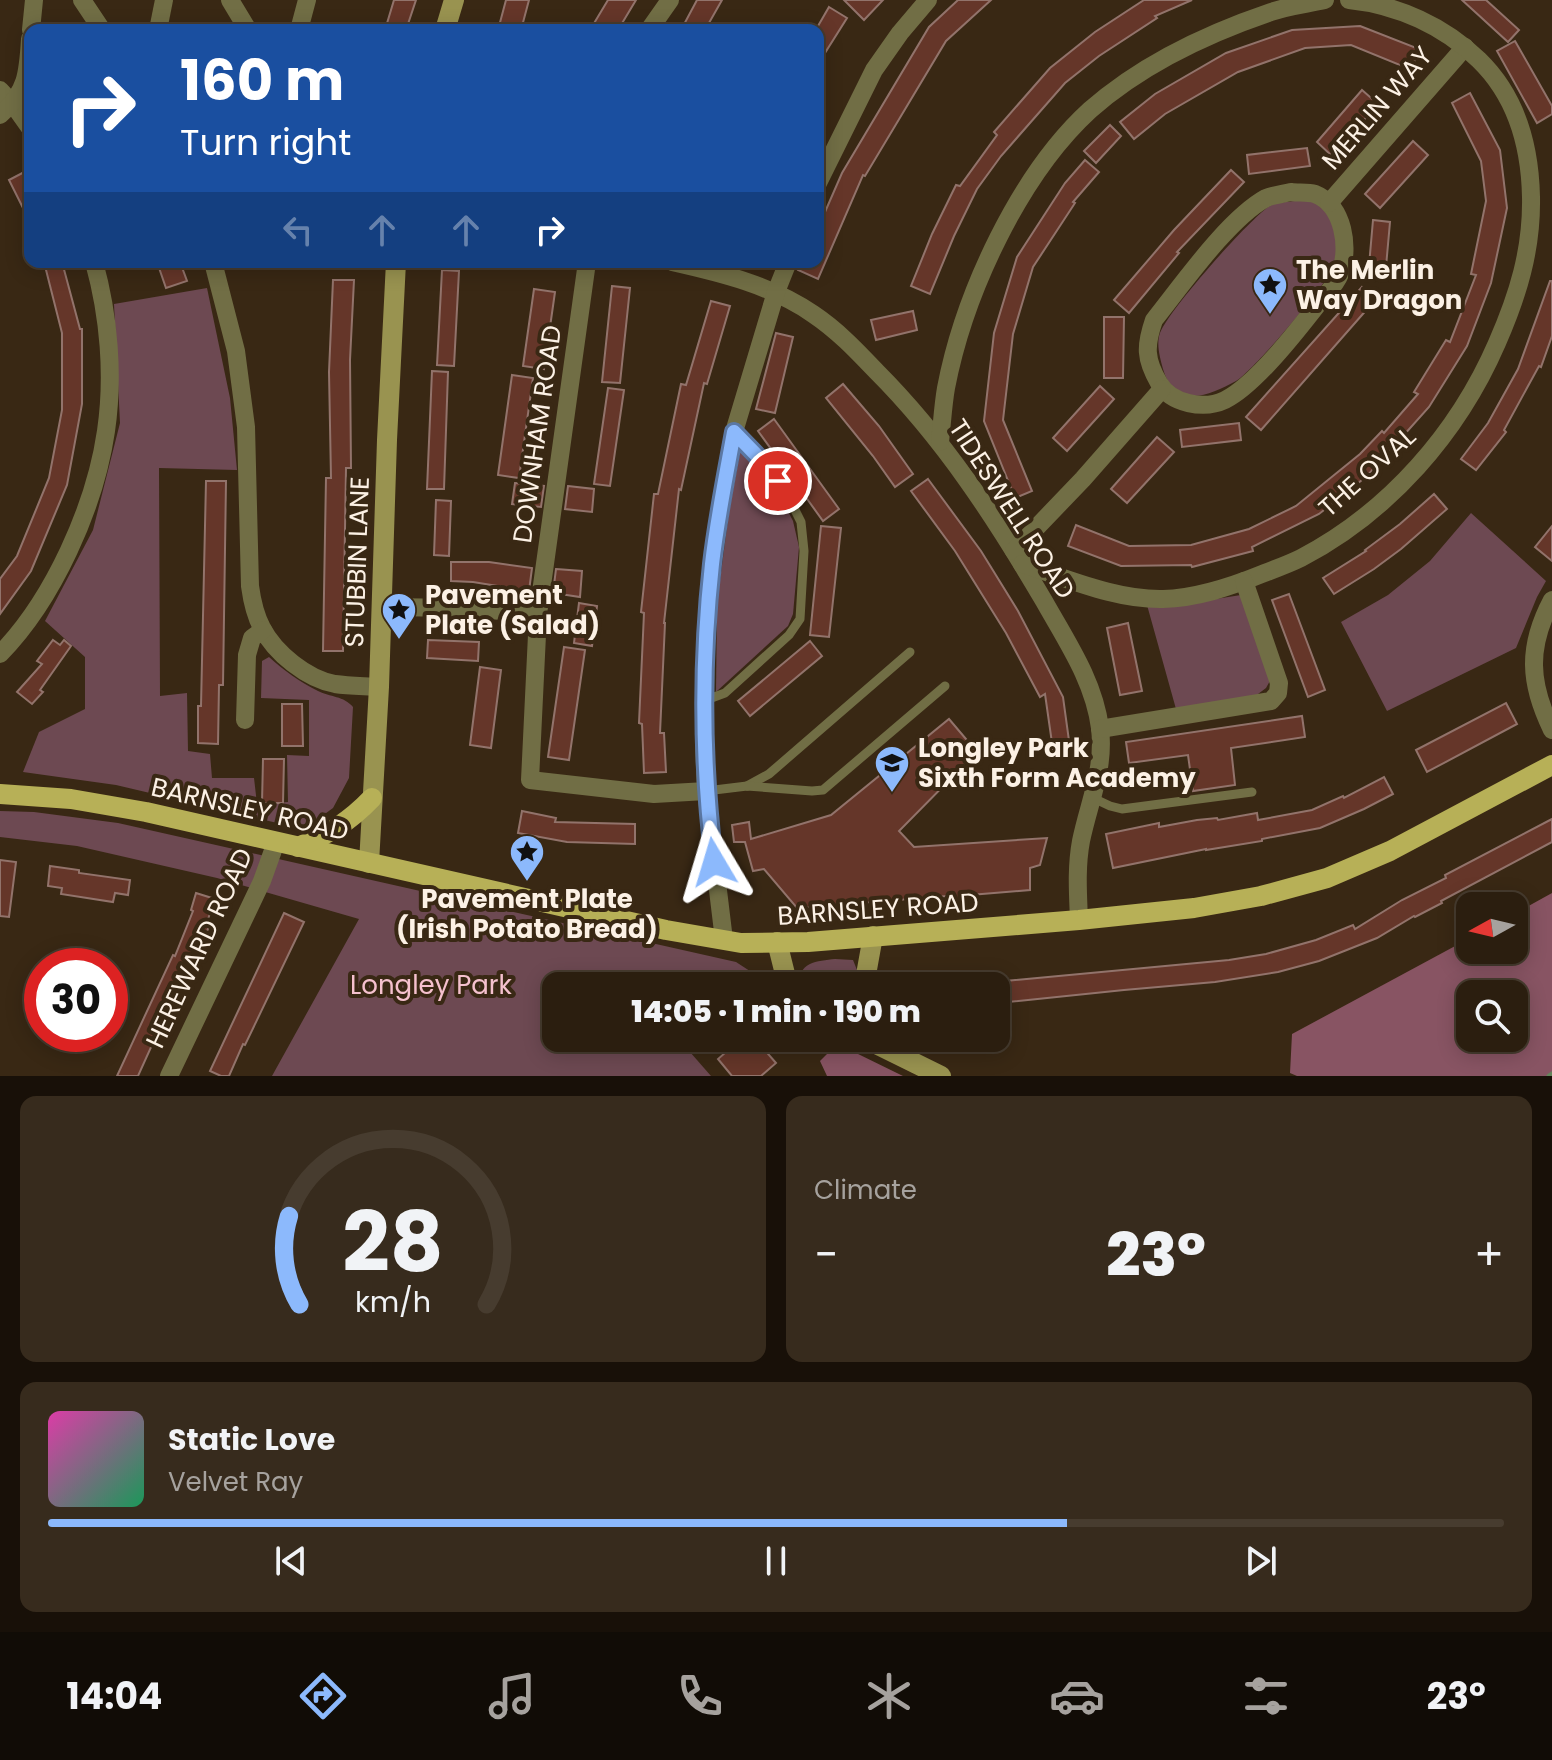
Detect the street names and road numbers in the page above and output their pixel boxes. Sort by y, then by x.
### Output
street label: MERLIN WAY [1313,39,1441,177]
street label: DOWNHAM ROAD [504,323,570,545]
street label: TIDESWELL ROAD [940,412,1084,606]
street label: THE OVAL [1311,419,1423,525]
street label: STUBBIN LANE [336,476,378,648]
street label: BARNSLEY ROAD [148,769,352,849]
street label: HEREWARD ROAD [137,842,261,1054]
street label: BARNSLEY ROAD [776,884,980,934]

